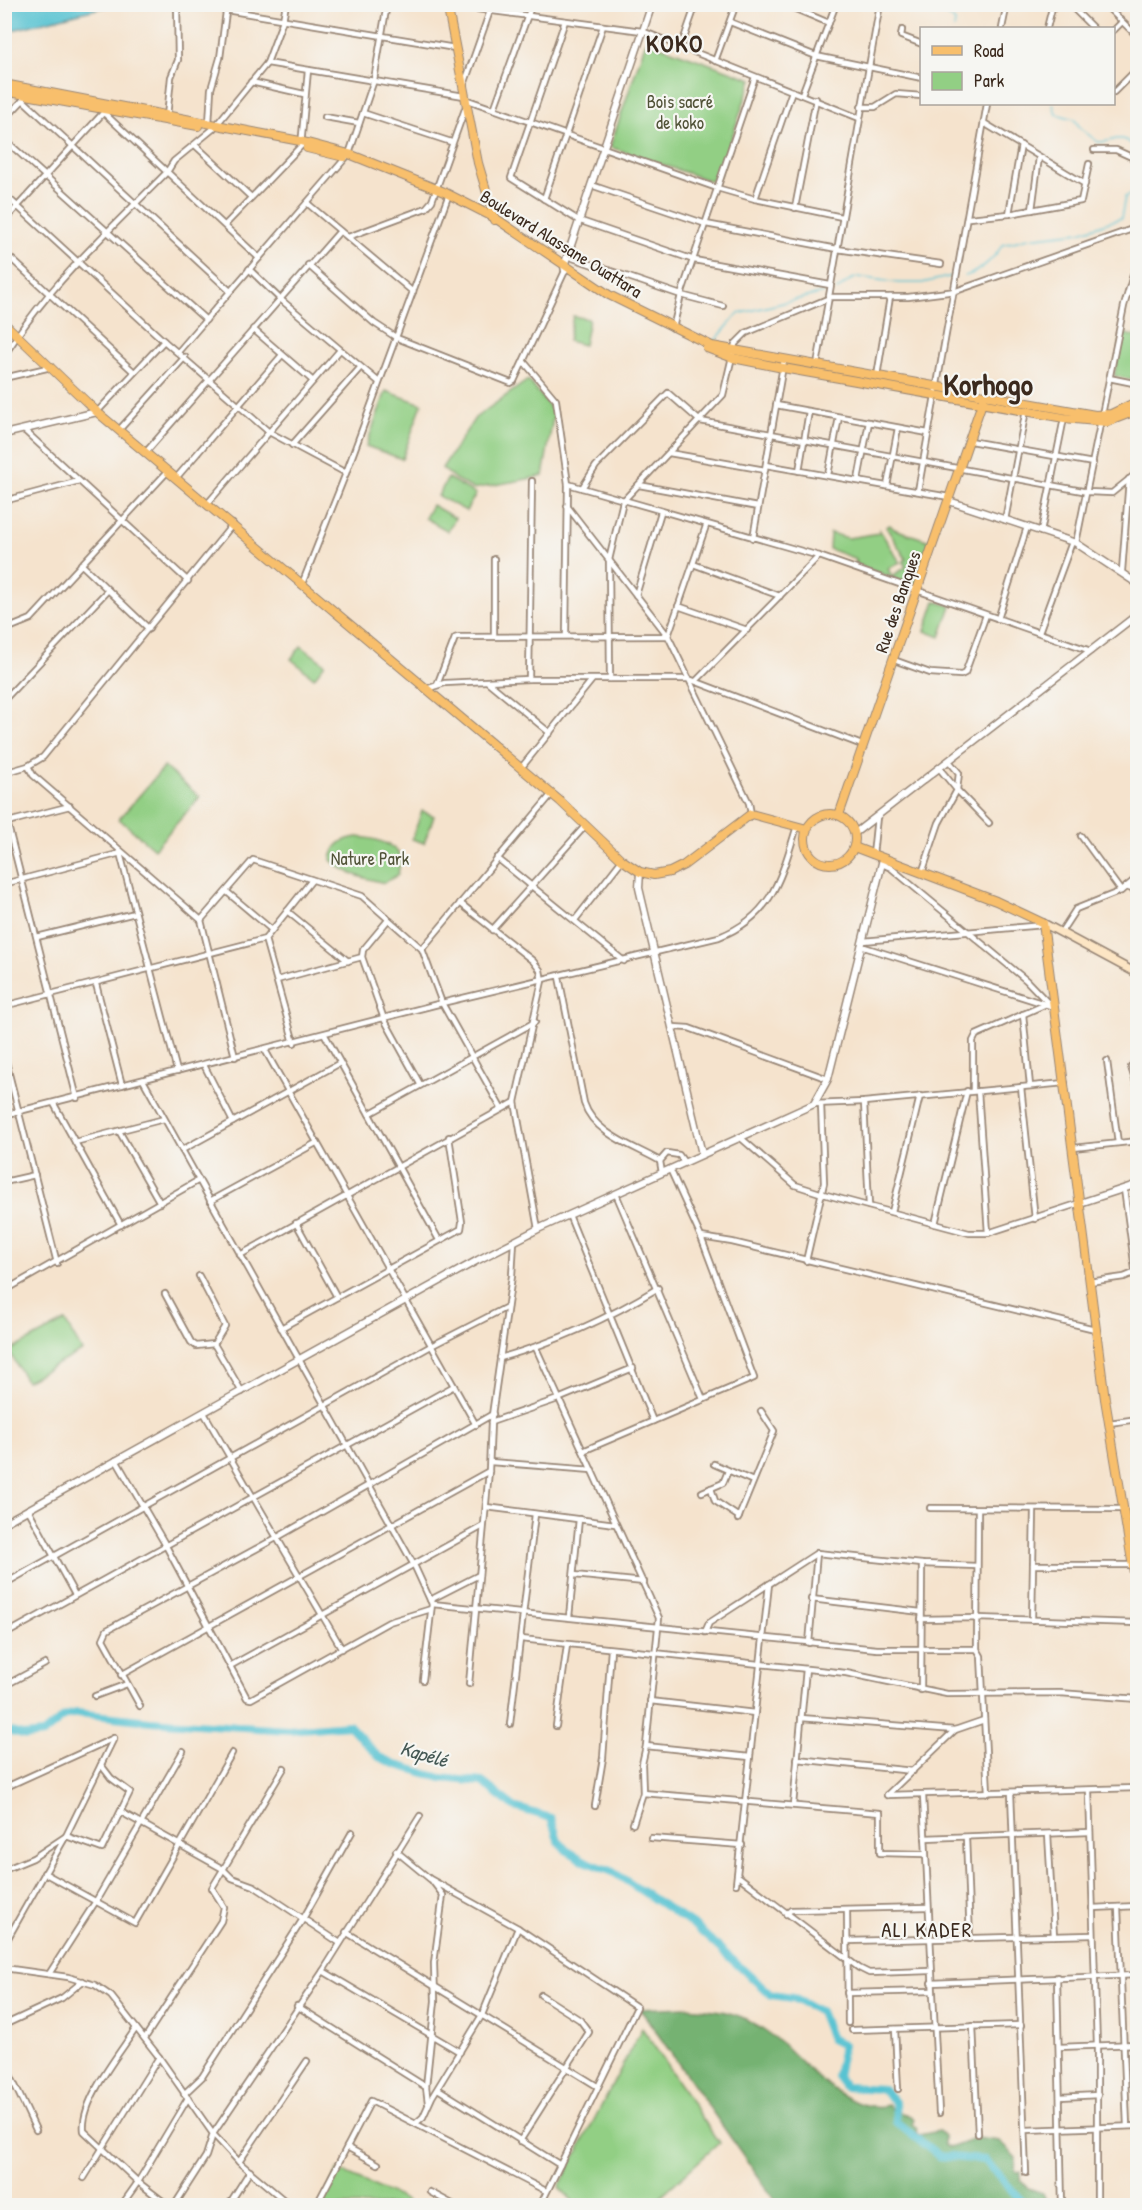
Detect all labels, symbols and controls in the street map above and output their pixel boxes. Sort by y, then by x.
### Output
district label: KOKO [646,27,704,59]
legend [920,27,1115,105]
text: Road [974,38,1004,63]
text: Park [974,68,1005,93]
park label: Bois sacré de koko [647,89,713,135]
street label: Boulevard Alassane Ouattara [476,184,647,304]
district label: Korhogo [943,364,1033,405]
street label: Rue des Banques [868,548,927,656]
park label: Nature Park [331,846,410,871]
water label: Kapélé [397,1734,452,1774]
district label: ALI KADER [881,1915,973,1944]

